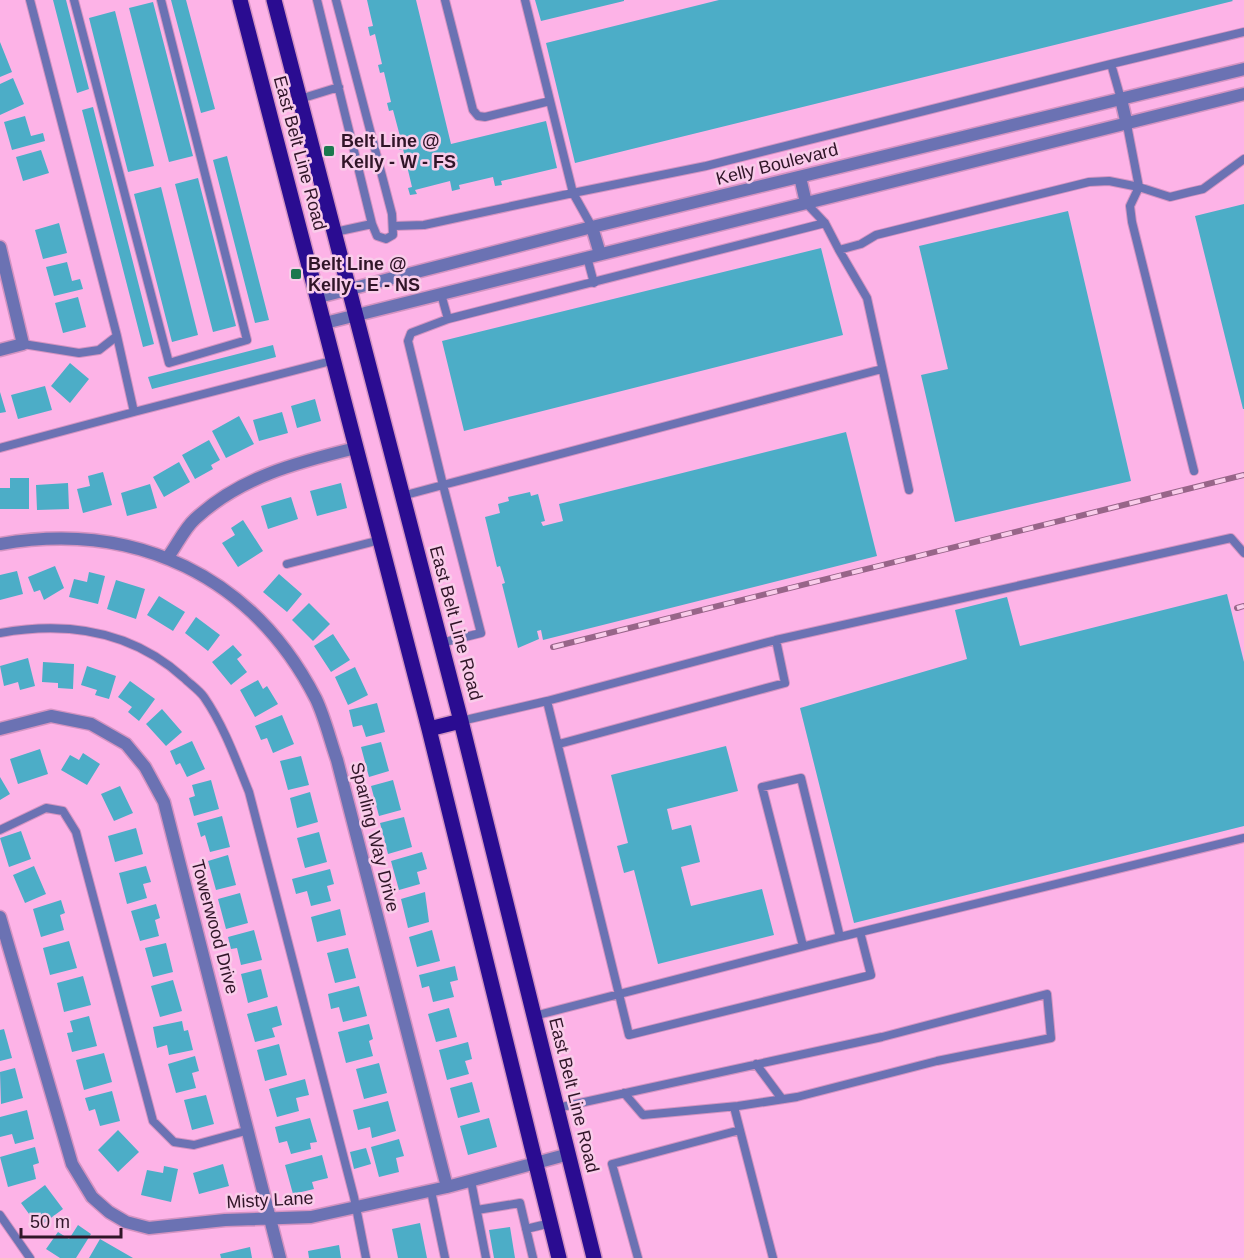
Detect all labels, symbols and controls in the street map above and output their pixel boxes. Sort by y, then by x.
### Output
street label: East Belt Line Road [270,74,330,232]
place label: Belt Line @ Kelly - W - FS [341,131,456,172]
street label: Kelly Boulevard [714,139,840,189]
marker: Belt Line @ Kelly - W - FS [322,144,336,158]
place label: Belt Line @ Kelly - E - NS [308,254,420,295]
marker: Belt Line @ Kelly - E - NS [289,267,303,281]
street label: East Belt Line Road [426,544,486,702]
street label: Sparling Way Drive [347,760,403,914]
street label: Towerwood Drive [187,858,243,996]
street label: East Belt Line Road [545,1015,603,1175]
street label: Misty Lane [226,1188,314,1212]
scale bar [21,1201,122,1239]
text: 50 m [30,1212,70,1232]

